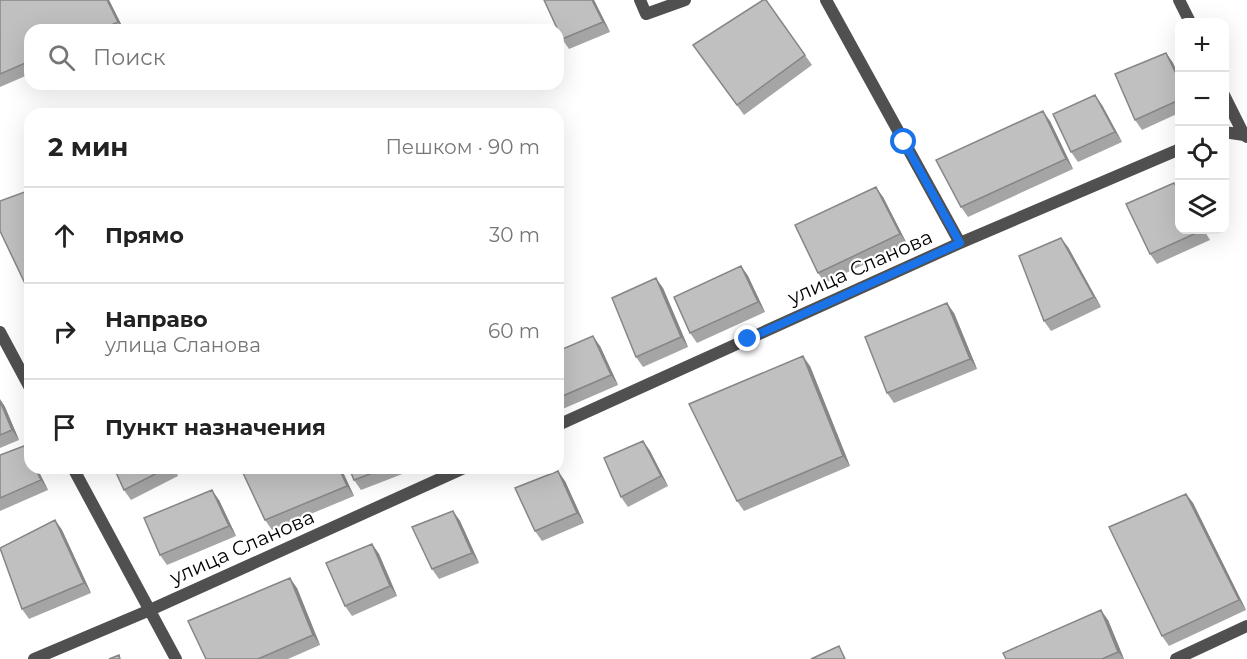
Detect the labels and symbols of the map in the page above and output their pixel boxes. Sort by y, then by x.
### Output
route start [890,128,916,154]
street label: улица Сланова [783,224,936,310]
route end [734,325,760,351]
street label: улица Сланова [165,504,318,590]

